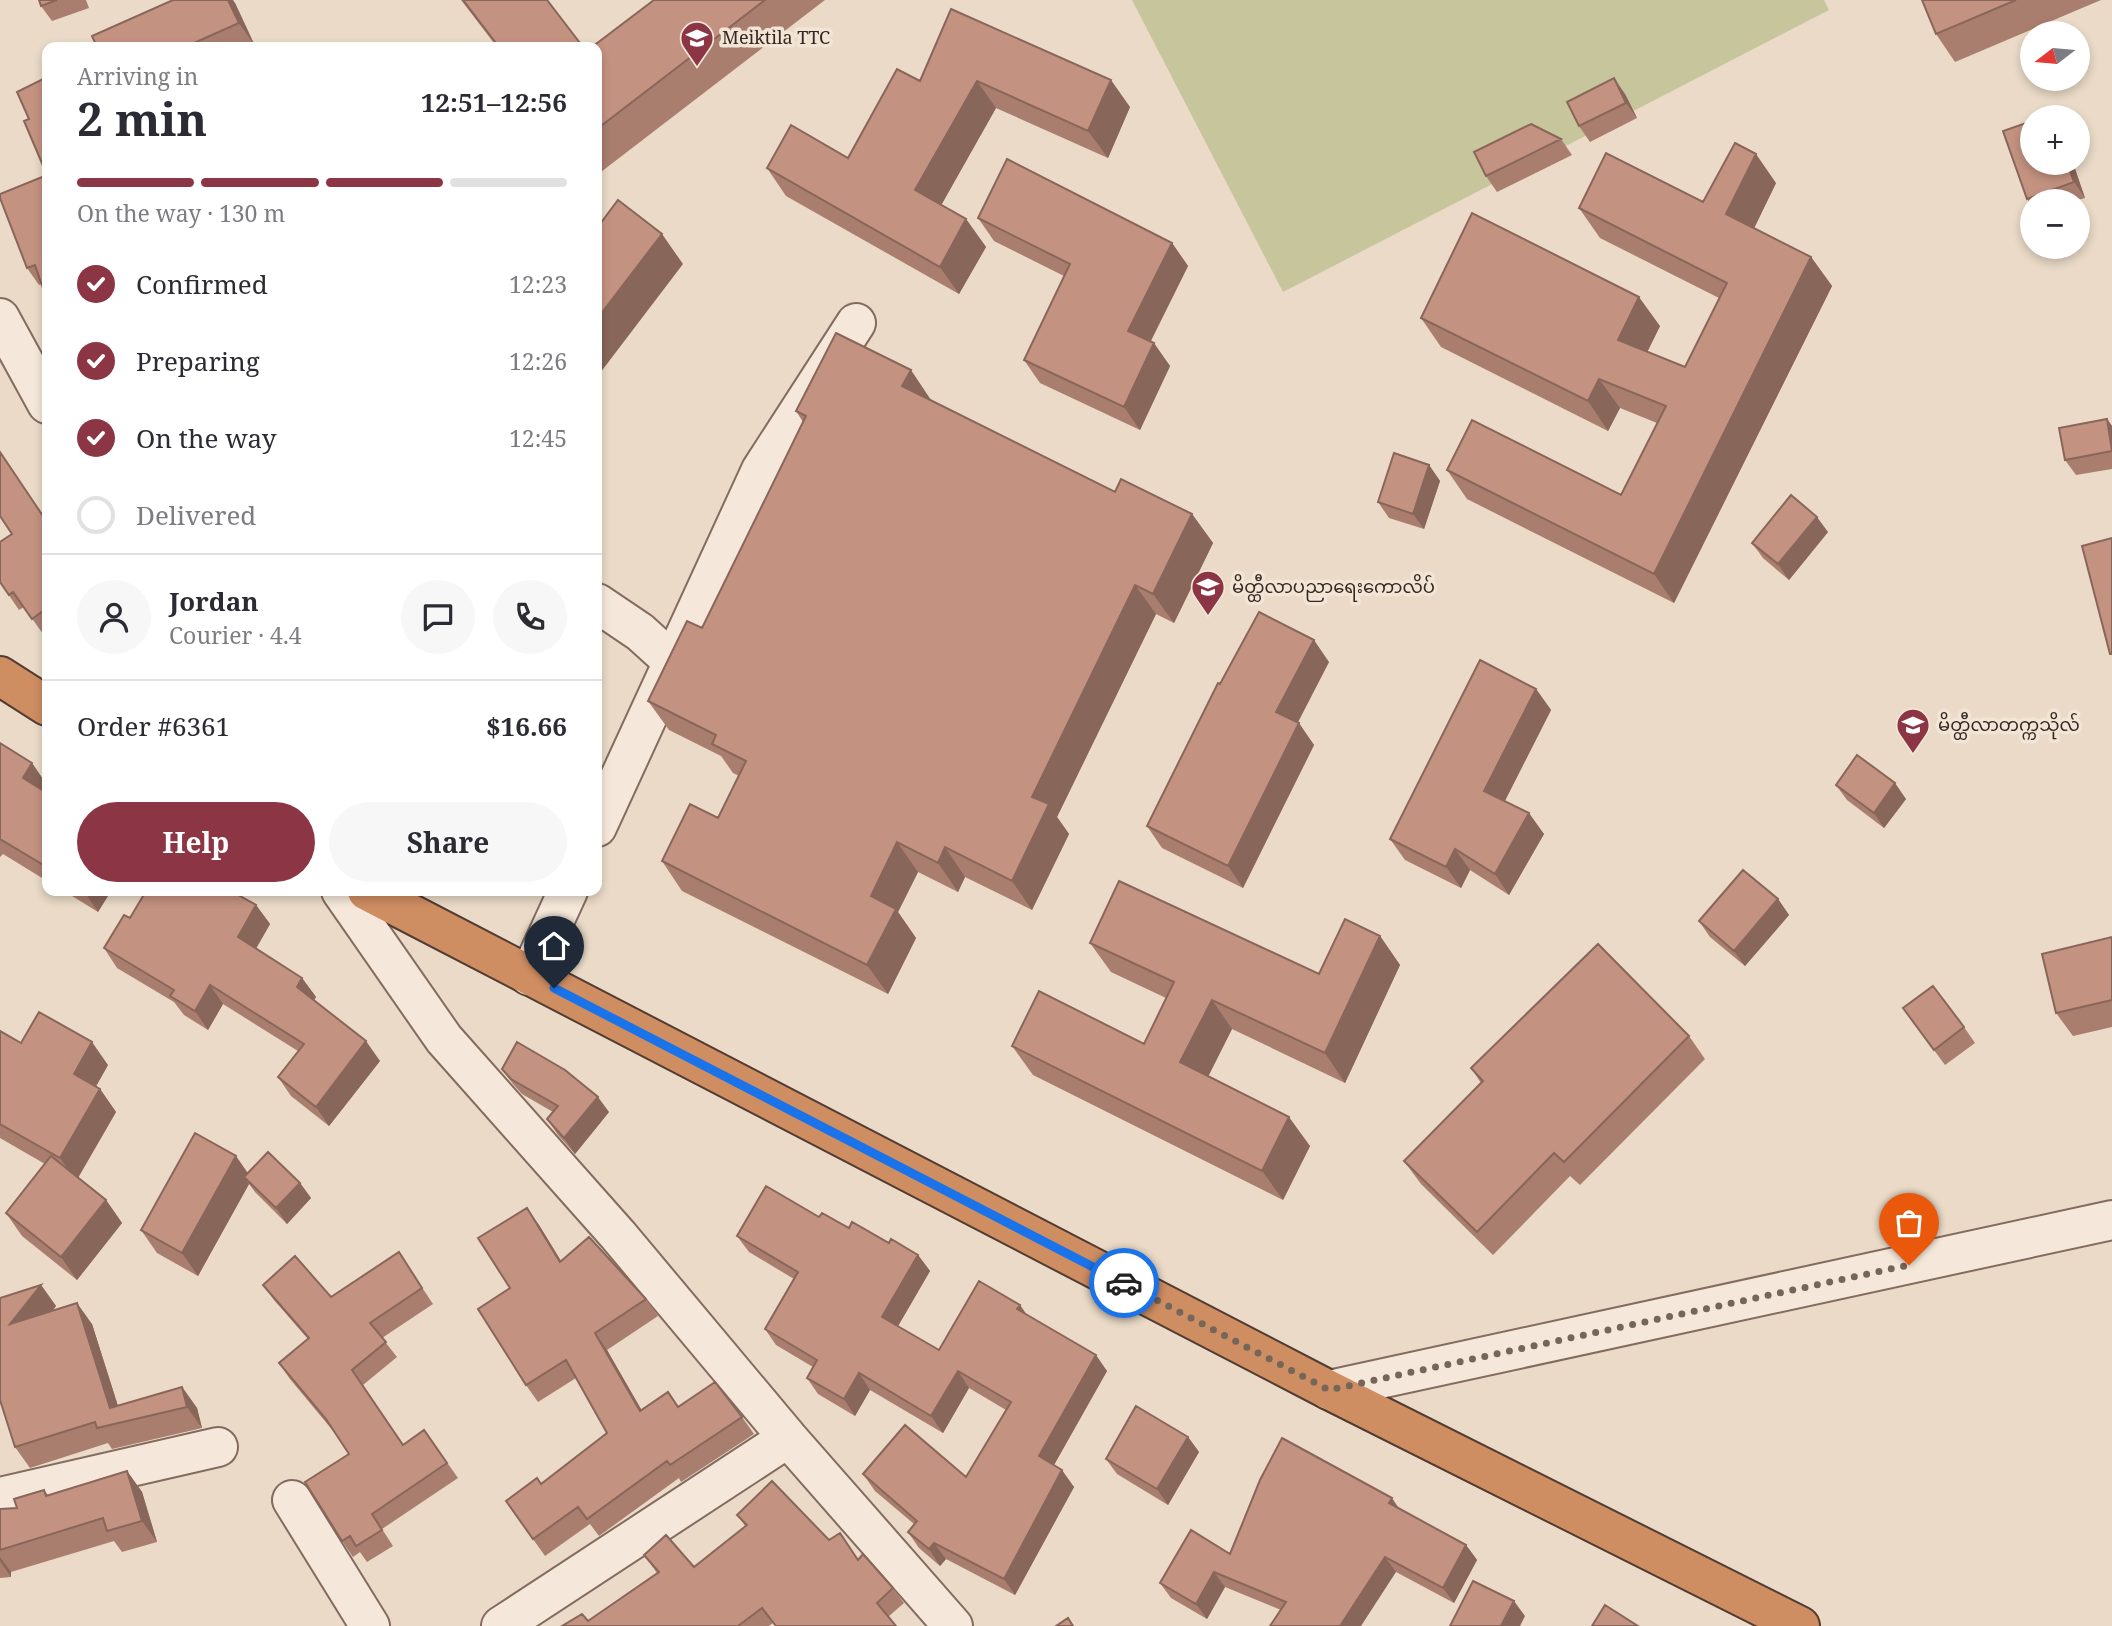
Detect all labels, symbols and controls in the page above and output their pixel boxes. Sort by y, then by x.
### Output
school or university icon: Meiktila TTC [678,19,716,68]
north arrow [2020,21,2090,91]
map controls [2020,21,2090,259]
place label: Meiktila TTC [722,25,830,49]
text: Arriving in [77,60,198,92]
text: 12:51–12:56 [421,84,567,120]
text: 2 min [77,87,207,149]
button: + [2020,105,2090,175]
button: − [2020,189,2090,259]
text: On the way · 130 m [77,197,285,229]
icon: check [77,265,115,303]
text: Confirmed [136,266,268,302]
text: 12:23 [509,268,567,300]
icon: check [77,342,115,380]
text: Preparing [136,343,260,379]
text: 12:26 [509,345,567,377]
icon: check [77,419,115,457]
text: On the way [136,420,276,456]
text: 12:45 [509,422,567,454]
text: Delivered [136,497,256,533]
school or university icon: မိတ္ထီလာပညာရေးကောလိပ် [1189,568,1227,617]
place label: မိတ္ထီလာပညာရေးကောလိပ် [1232,573,1435,602]
button: person [77,580,151,654]
button: chat [401,580,475,654]
button: phone [493,580,567,654]
text: Jordan [169,583,259,619]
text: Courier · 4.4 [169,619,302,651]
school or university icon: မိတ္ထီလာတက္ကသိုလ် [1894,706,1932,755]
text: Order #6361 [77,708,230,744]
text: $16.66 [486,708,567,744]
place label: မိတ္ထီလာတက္ကသိုလ် [1938,711,2080,740]
button: Help [77,802,315,882]
button: Share [329,802,567,882]
pin [524,916,584,988]
icon: home [535,927,573,965]
pin [1879,1193,1939,1265]
icon: bag [1890,1204,1928,1242]
courier [1089,1248,1159,1318]
icon: car [1105,1264,1143,1302]

